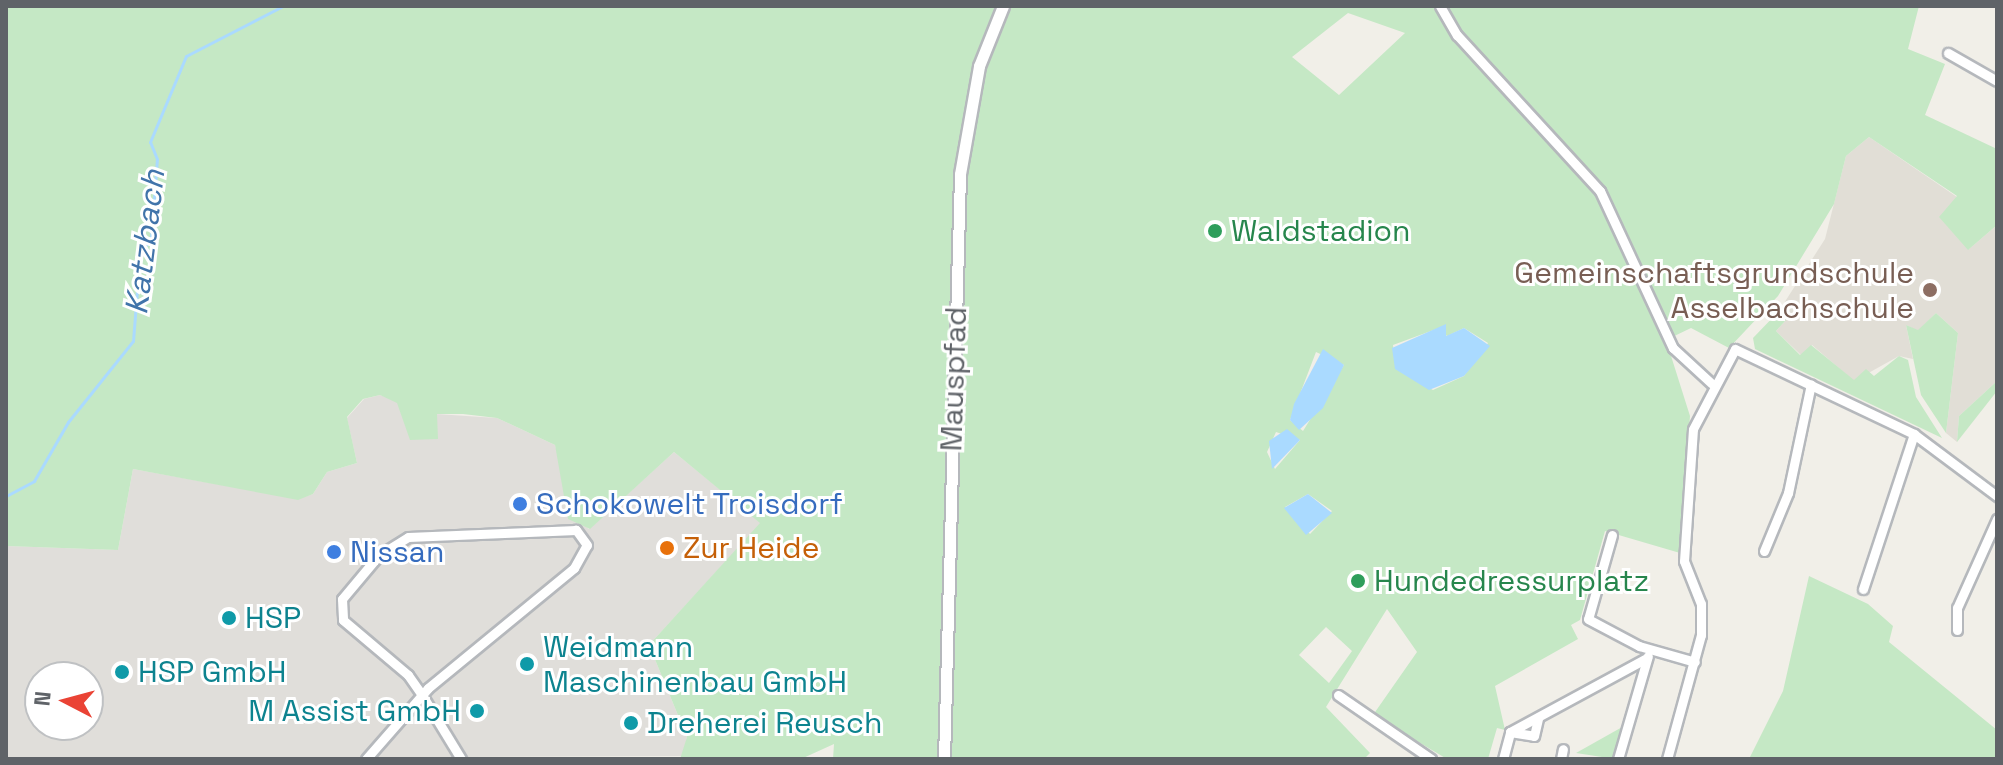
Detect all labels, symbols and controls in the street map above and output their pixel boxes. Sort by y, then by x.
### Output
water label: Katzbach [117,167,173,317]
place label: Waldstadion [1231,213,1410,249]
marker: Waldstadion [1206,222,1224,240]
place label: Gemeinschaftsgrundschule Asselbachschule [1514,255,1914,326]
marker: Gemeinschaftsgrundschule Asselbachschule [1921,281,1939,299]
street label: Mauspfad [933,306,975,452]
place label: Schokowelt Troisdorf [536,486,843,522]
marker: Schokowelt Troisdorf [511,495,529,513]
place label: Zur Heide [683,530,819,566]
place label: Nissan [350,534,444,570]
marker: Zur Heide [658,539,676,557]
marker: Nissan [325,543,343,561]
place label: Hundedressurplatz [1374,563,1649,599]
marker: Hundedressurplatz [1349,572,1367,590]
place label: HSP [245,600,301,636]
marker: HSP [220,609,238,627]
place label: Weidmann Maschinenbau GmbH [543,629,847,700]
place label: HSP GmbH [138,654,286,690]
marker: Weidmann Maschinenbau GmbH [518,655,536,673]
north arrow [24,661,104,741]
marker: HSP GmbH [113,663,131,681]
text: N [27,690,57,707]
place label: M Assist GmbH [248,693,461,729]
marker: M Assist GmbH [468,702,486,720]
place label: Dreherei Reusch [647,705,882,741]
marker: Dreherei Reusch [622,714,640,732]

